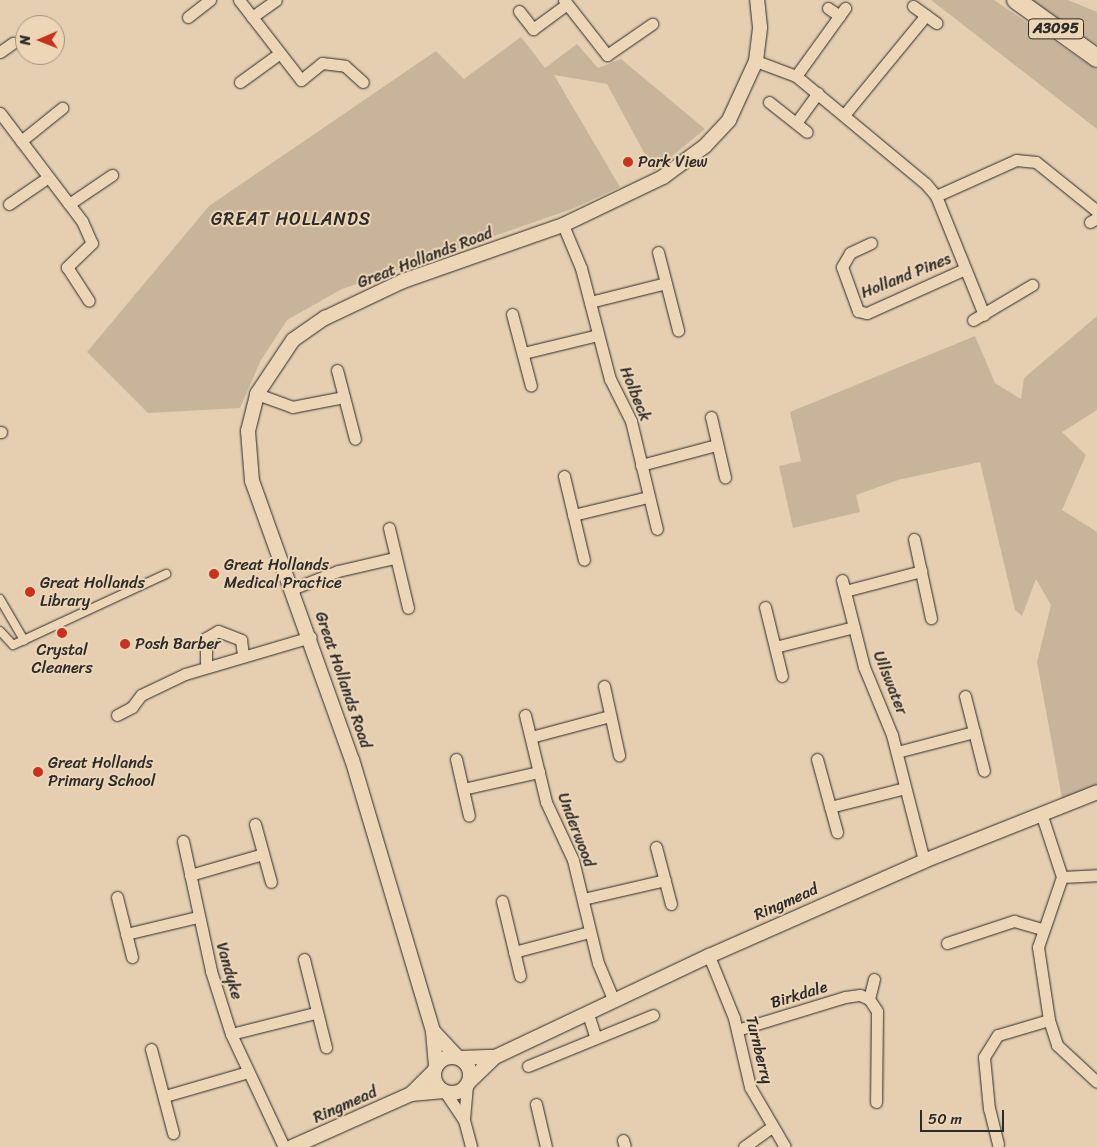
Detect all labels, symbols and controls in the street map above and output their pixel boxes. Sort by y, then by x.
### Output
north arrow [15,15,65,65]
road number: A3095 [1027,16,1085,42]
text: N [13,35,38,45]
place label: Park View [638,152,708,172]
marker: Park View [622,156,634,168]
district label: GREAT HOLLANDS [211,208,371,230]
street label: Great Hollands Road [355,223,495,293]
street label: Holland Pines [858,249,954,303]
street label: Holbeck [615,364,655,424]
place label: Great Hollands Medical Practice [224,555,342,593]
marker: Great Hollands Medical Practice [208,568,220,580]
place label: Great Hollands Library [40,573,145,611]
marker: Great Hollands Library [24,586,36,598]
street label: Great Hollands Road [311,609,375,751]
marker: Crystal Cleaners [56,627,68,639]
place label: Posh Barber [135,634,221,654]
marker: Posh Barber [119,638,131,650]
place label: Crystal Cleaners [31,640,93,678]
street label: Ullswater [869,648,911,718]
place label: Great Hollands Primary School [48,753,155,791]
marker: Great Hollands Primary School [32,766,44,778]
street label: Underwood [553,790,599,870]
street label: Ringmead [751,879,821,925]
street label: Vandyke [212,940,246,1002]
street label: Birkdale [768,977,830,1013]
street label: Turnberry [741,1014,777,1086]
street label: Ringmead [310,1082,380,1128]
scale bar [922,1100,1006,1132]
text: 50 m [928,1106,962,1132]

